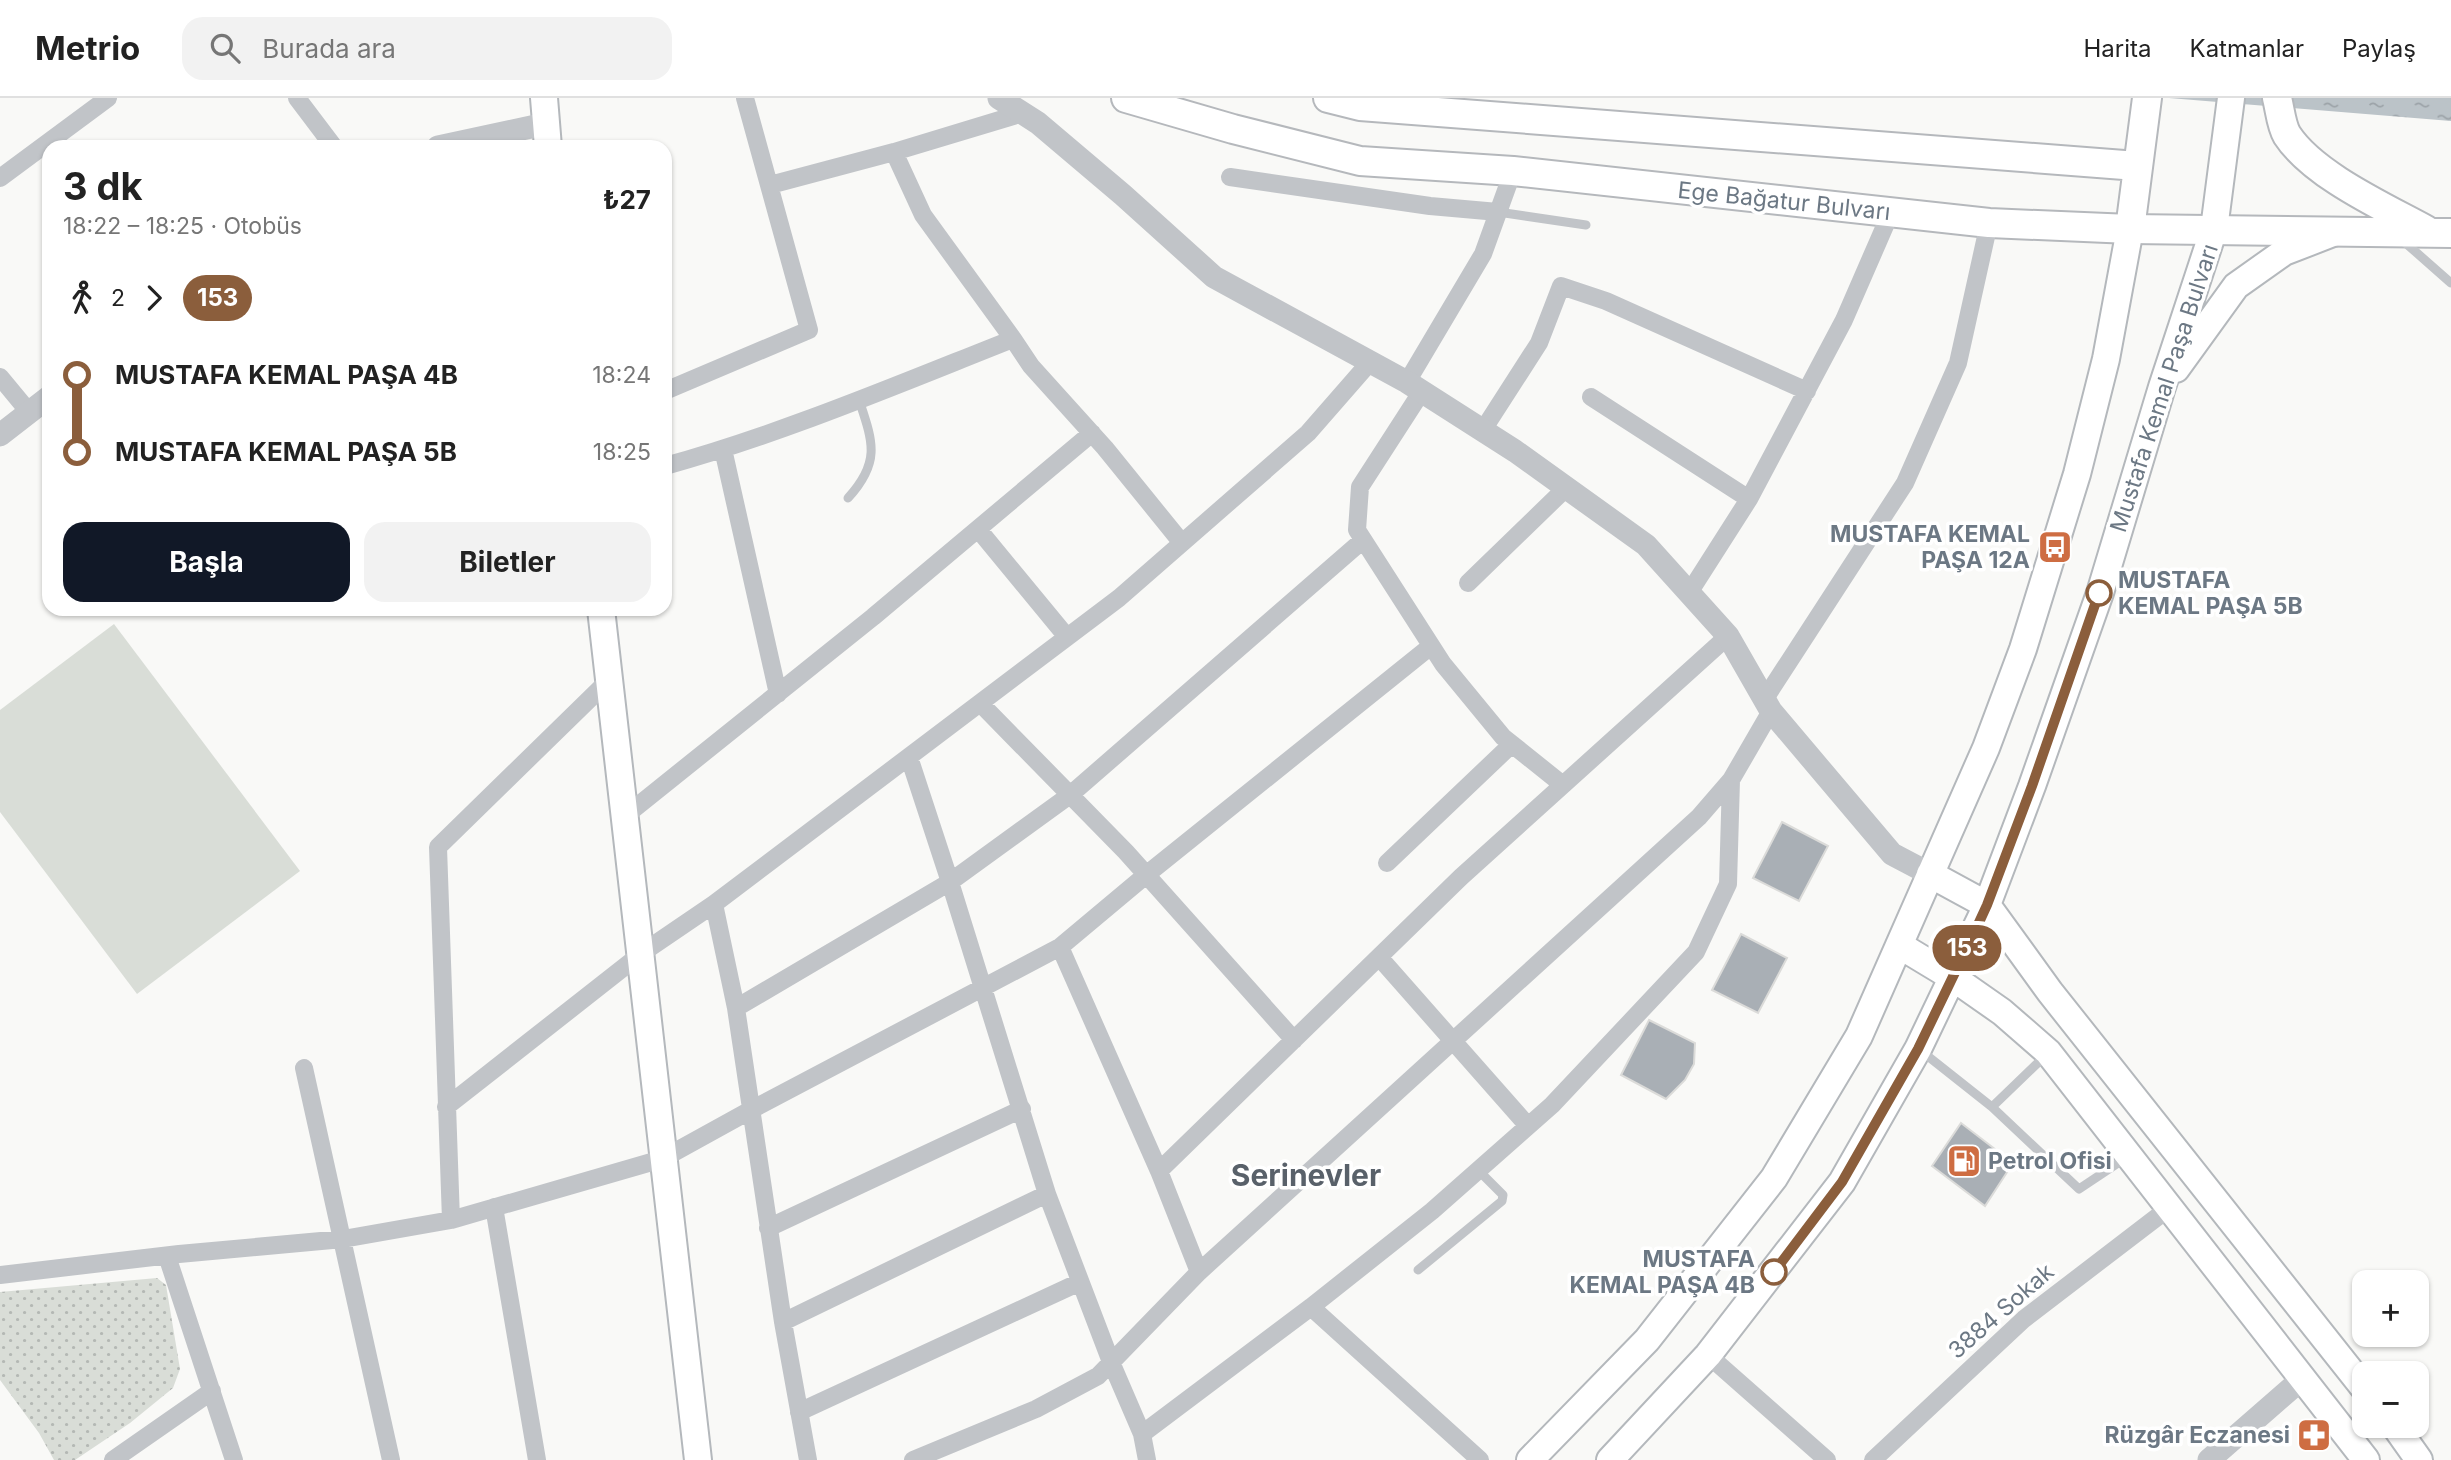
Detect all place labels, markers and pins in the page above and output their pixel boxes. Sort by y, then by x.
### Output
place label: MUSTAFA KEMAL PAŞA 12A [1830,520,2030,574]
bus stop icon: MUSTAFA KEMAL PAŞA 12A [2036,528,2074,566]
place label: MUSTAFA KEMAL PAŞA 5B [2118,566,2303,620]
marker: MUSTAFA KEMAL PAŞA 5B [2086,580,2112,606]
fuel station icon: Petrol Ofisi [1945,1142,1983,1180]
place label: Petrol Ofisi [1988,1147,2112,1175]
place label: MUSTAFA KEMAL PAŞA 4B [1570,1245,1755,1299]
marker: MUSTAFA KEMAL PAŞA 4B [1761,1259,1787,1285]
pharmacy icon: Rüzgâr Eczanesi [2295,1416,2333,1454]
place label: Rüzgâr Eczanesi [2104,1421,2290,1449]

